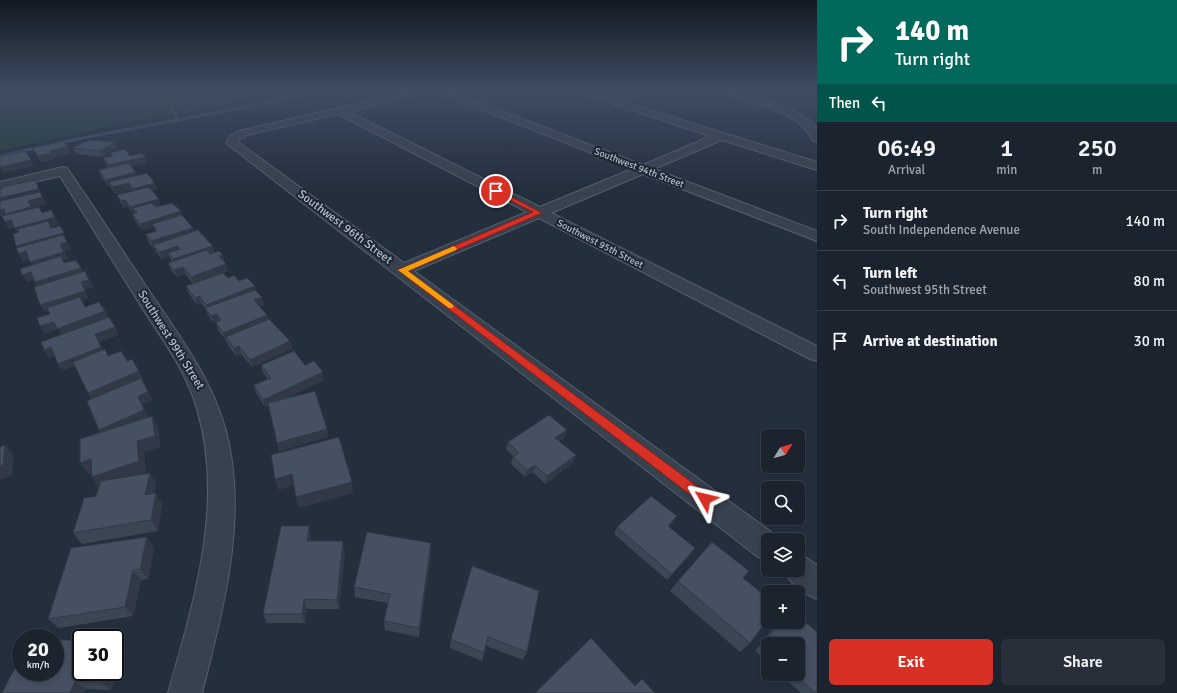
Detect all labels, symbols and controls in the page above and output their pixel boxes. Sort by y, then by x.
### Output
text: 140 m [895,14,969,48]
icon: right [829,16,881,68]
text: Turn right [895,48,970,70]
icon: left [868,92,890,114]
text: Then [829,94,860,112]
text: 06:49 [877,133,936,163]
text: 1 [1000,133,1013,163]
text: 250 [1078,133,1117,163]
street label: Southwest 94th Street [592,145,686,191]
text: Arrival [888,162,925,178]
text: min [996,162,1017,178]
text: m [1092,162,1102,178]
pin [479,174,513,208]
icon: arrive [485,180,507,202]
street label: Southwest 96th Street [295,187,395,267]
text: Turn right [863,204,928,222]
icon: right [829,210,851,232]
text: 140 m [1125,212,1165,230]
street label: Southwest 95th Street [555,217,646,271]
text: South Independence Avenue [863,222,1020,238]
text: Turn left [863,264,917,282]
icon: left [829,270,851,292]
text: 80 m [1134,272,1165,290]
text: Southwest 95th Street [863,282,987,298]
street label: Southwest 99th Street [134,288,208,392]
icon: arrive [829,330,851,352]
text: Arrive at destination [863,332,998,350]
text: 30 m [1134,332,1165,350]
north arrow [761,429,805,473]
map controls [761,429,805,681]
position arrow [684,478,726,520]
button: search [761,481,805,525]
button: layers [761,533,805,577]
button: + [761,585,805,629]
speed limit sign: 30 [72,629,124,681]
text: 20 [27,637,49,662]
button: − [761,637,805,681]
button: Exit [829,639,993,685]
button: Share [1001,639,1165,685]
text: km/h [27,659,49,671]

